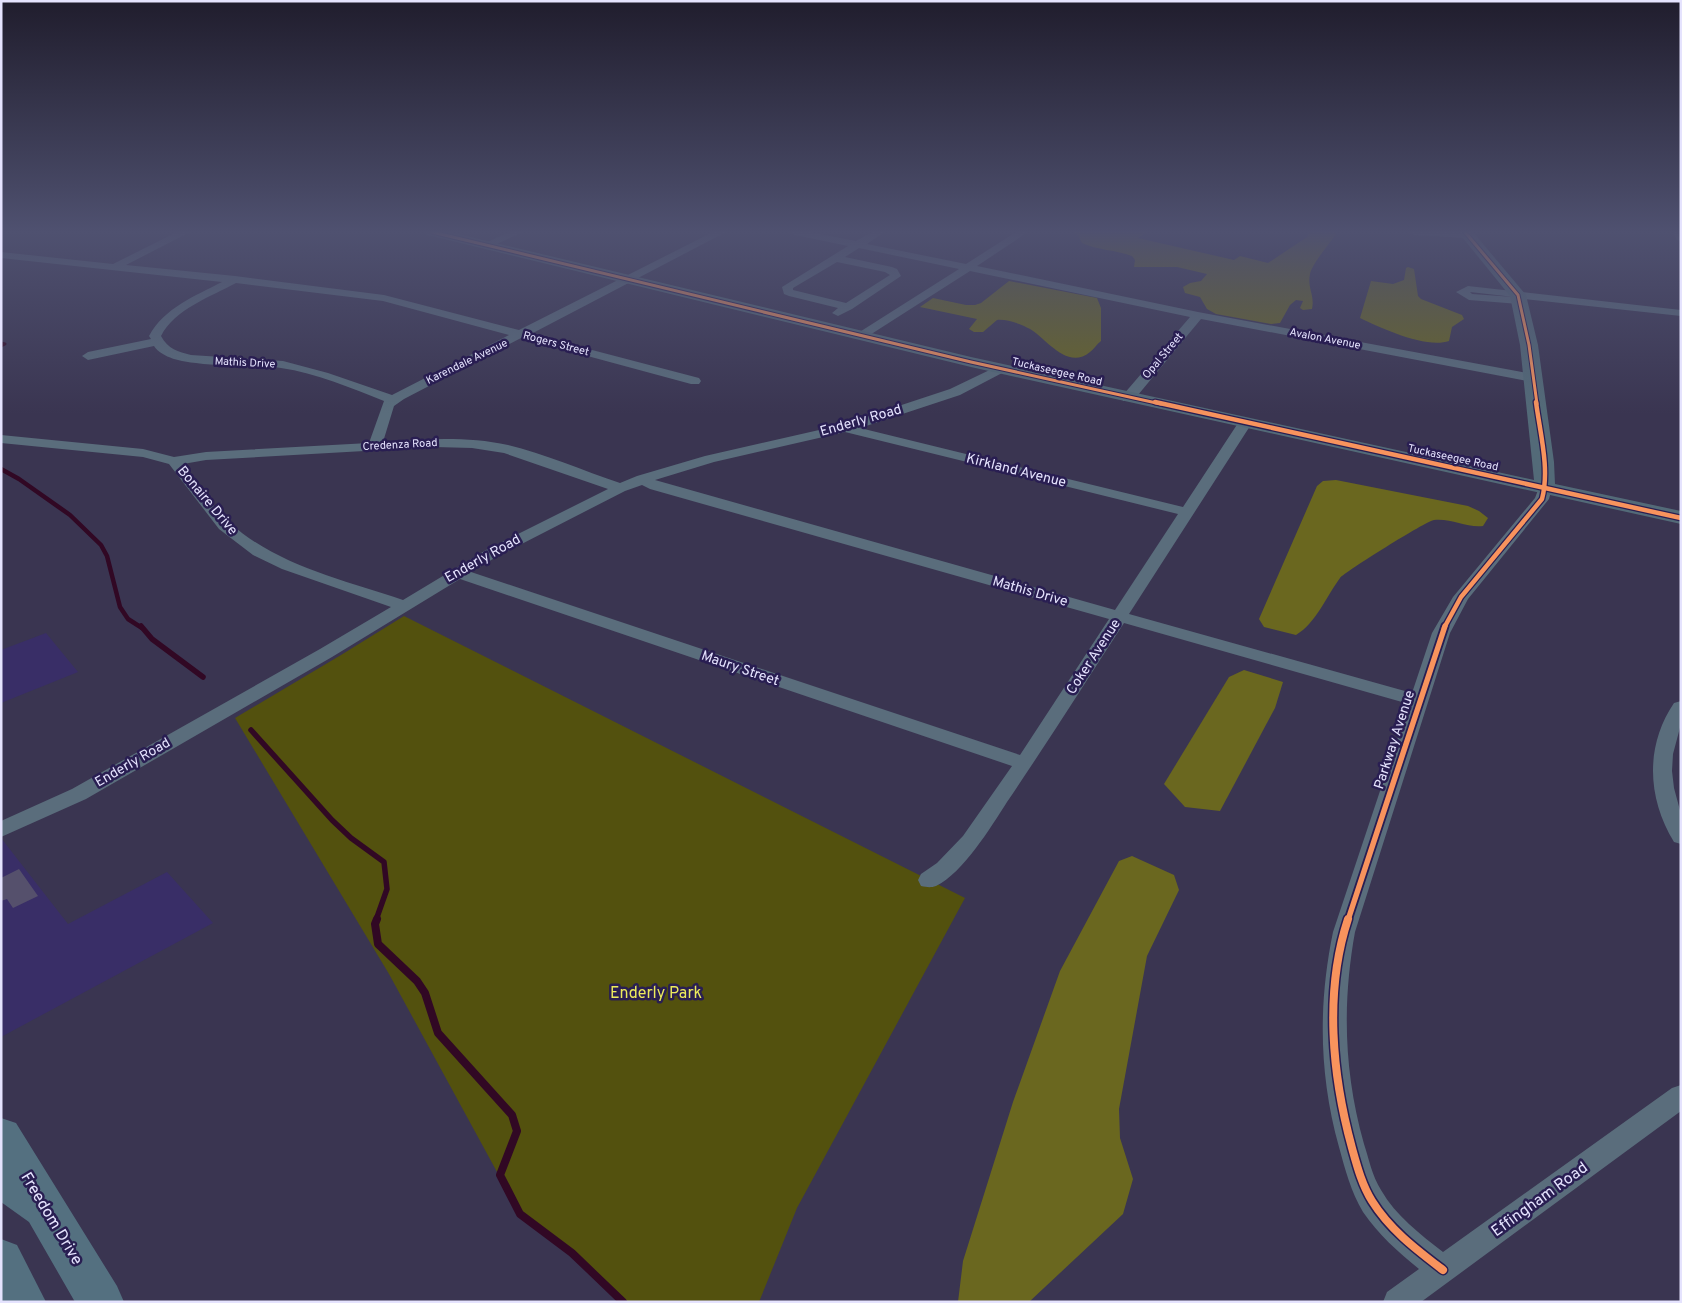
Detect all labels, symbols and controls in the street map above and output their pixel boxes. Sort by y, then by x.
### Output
street label: Avalon Avenue [1288,325,1362,353]
street label: Rogers Street [521,328,591,360]
street label: Opal Street [1140,330,1186,382]
street label: Karendale Avenue [424,336,510,388]
street label: Mathis Drive [214,354,276,372]
street label: Tuckaseegee Road [1010,355,1104,389]
street label: Enderly Road [818,401,904,441]
street label: Credenza Road [362,436,438,454]
street label: Tuckaseegee Road [1406,442,1500,474]
street label: Kirkland Avenue [964,450,1068,492]
street label: Bonaire Drive [173,463,241,539]
street label: Enderly Road [442,531,524,587]
street label: Mathis Drive [990,573,1070,611]
street label: Coker Avenue [1063,616,1125,698]
street label: Maury Street [699,648,781,690]
street label: Parkway Avenue [1371,688,1419,792]
street label: Enderly Road [92,735,174,791]
park label: Enderly Park [610,984,702,1004]
street label: Effingham Road [1488,1158,1592,1242]
street label: Freedom Drive [16,1169,86,1269]

